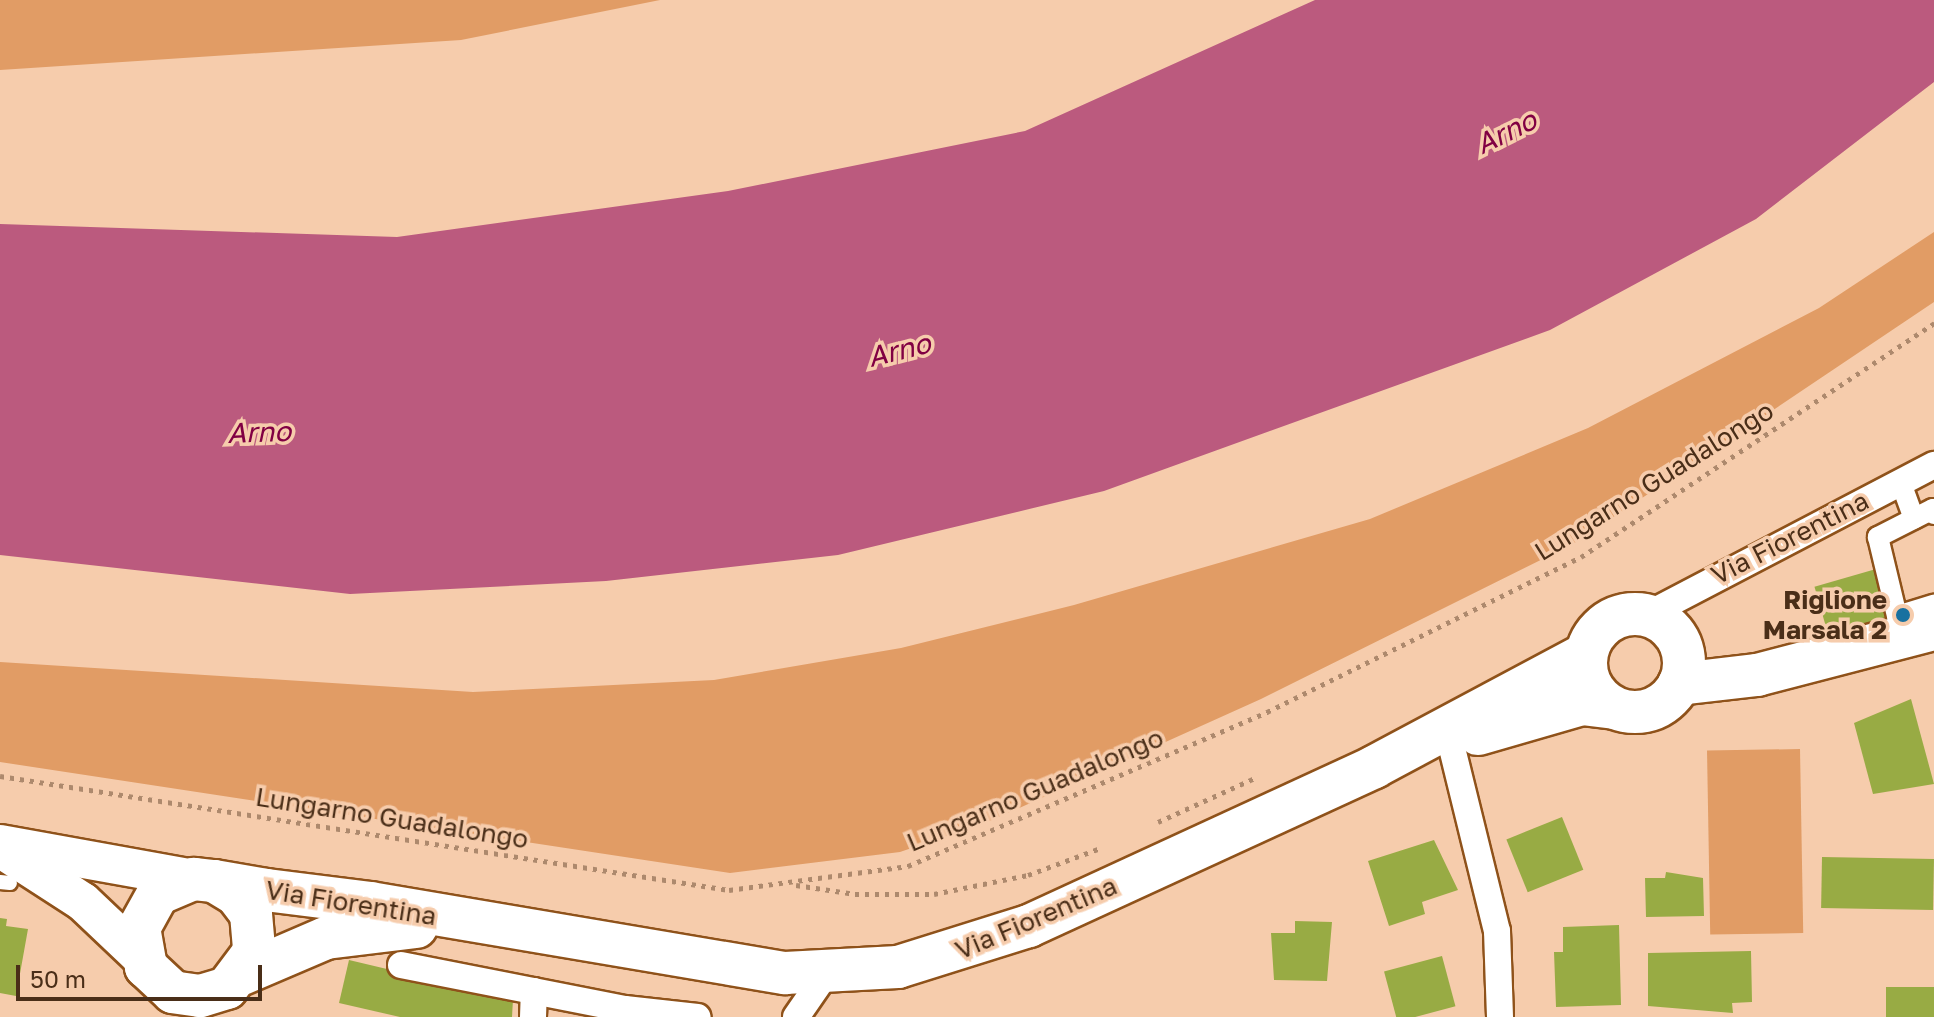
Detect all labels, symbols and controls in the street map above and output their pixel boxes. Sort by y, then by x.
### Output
water label: Arno [1470,103,1542,161]
water label: Arno [864,326,934,374]
street label: Lungarno Guadalongo [1529,395,1779,567]
water label: Arno [227,414,291,450]
street label: Via Fiorentina [1706,485,1874,591]
place label: Riglione Marsala 2 [1763,584,1887,646]
marker: Riglione Marsala 2 [1894,606,1912,624]
street label: Lungarno Guadalongo [902,722,1168,858]
street label: Lungarno Guadalongo [253,781,531,855]
street label: Via Fiorentina [951,870,1121,966]
street label: Via Fiorentina [263,874,439,932]
scale bar [20,949,266,999]
text: 50 m [30,964,86,993]

